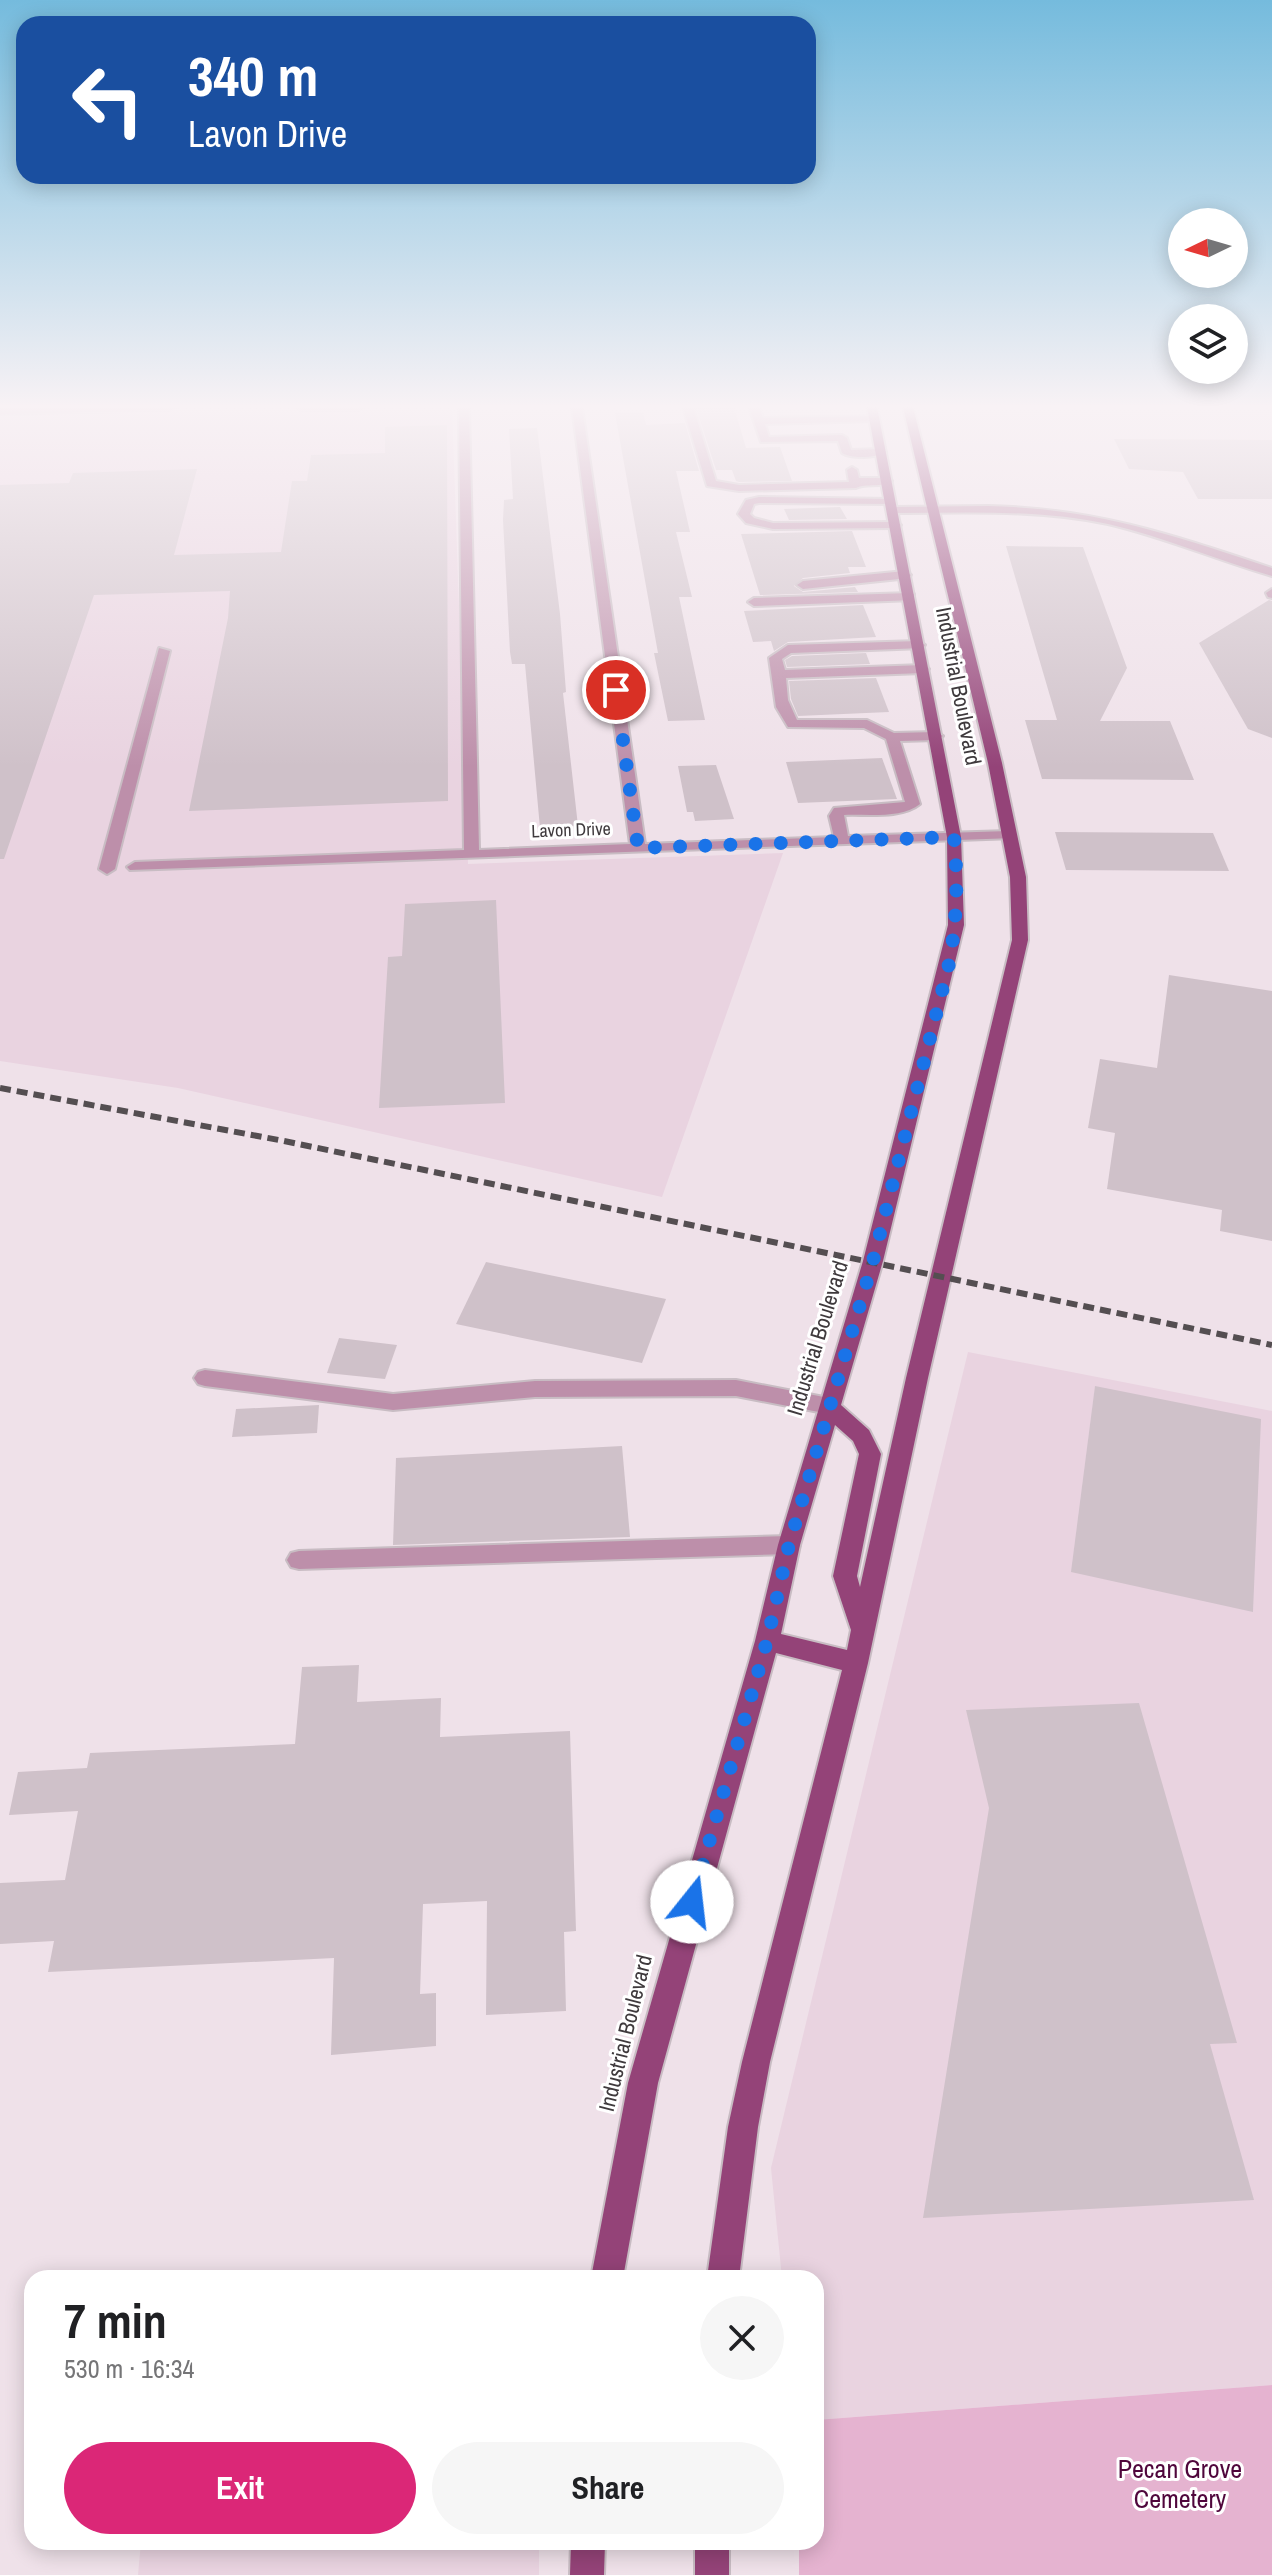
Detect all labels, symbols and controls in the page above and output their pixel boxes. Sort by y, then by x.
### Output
text: 340 m [188,38,318,113]
icon: left [56,48,160,152]
text: Lavon Drive [188,110,347,158]
north arrow [1168,208,1248,288]
map controls [1168,208,1248,384]
button: layers [1168,304,1248,384]
street label: Industrial Boulevard [929,604,989,768]
pin [582,656,650,724]
icon: arrive [594,668,638,712]
street label: Lavon Drive [531,816,611,843]
street label: Industrial Boulevard [779,1257,855,1419]
position arrow [650,1860,734,1944]
street label: Industrial Boulevard [591,1952,659,2114]
text: 7 min [64,2288,167,2353]
button: close [700,2296,784,2380]
text: 530 m · 16:34 [64,2351,194,2386]
button: Exit [64,2442,416,2534]
button: Share [432,2442,784,2534]
park label: Pecan Grove Cemetery [1118,2451,1242,2516]

